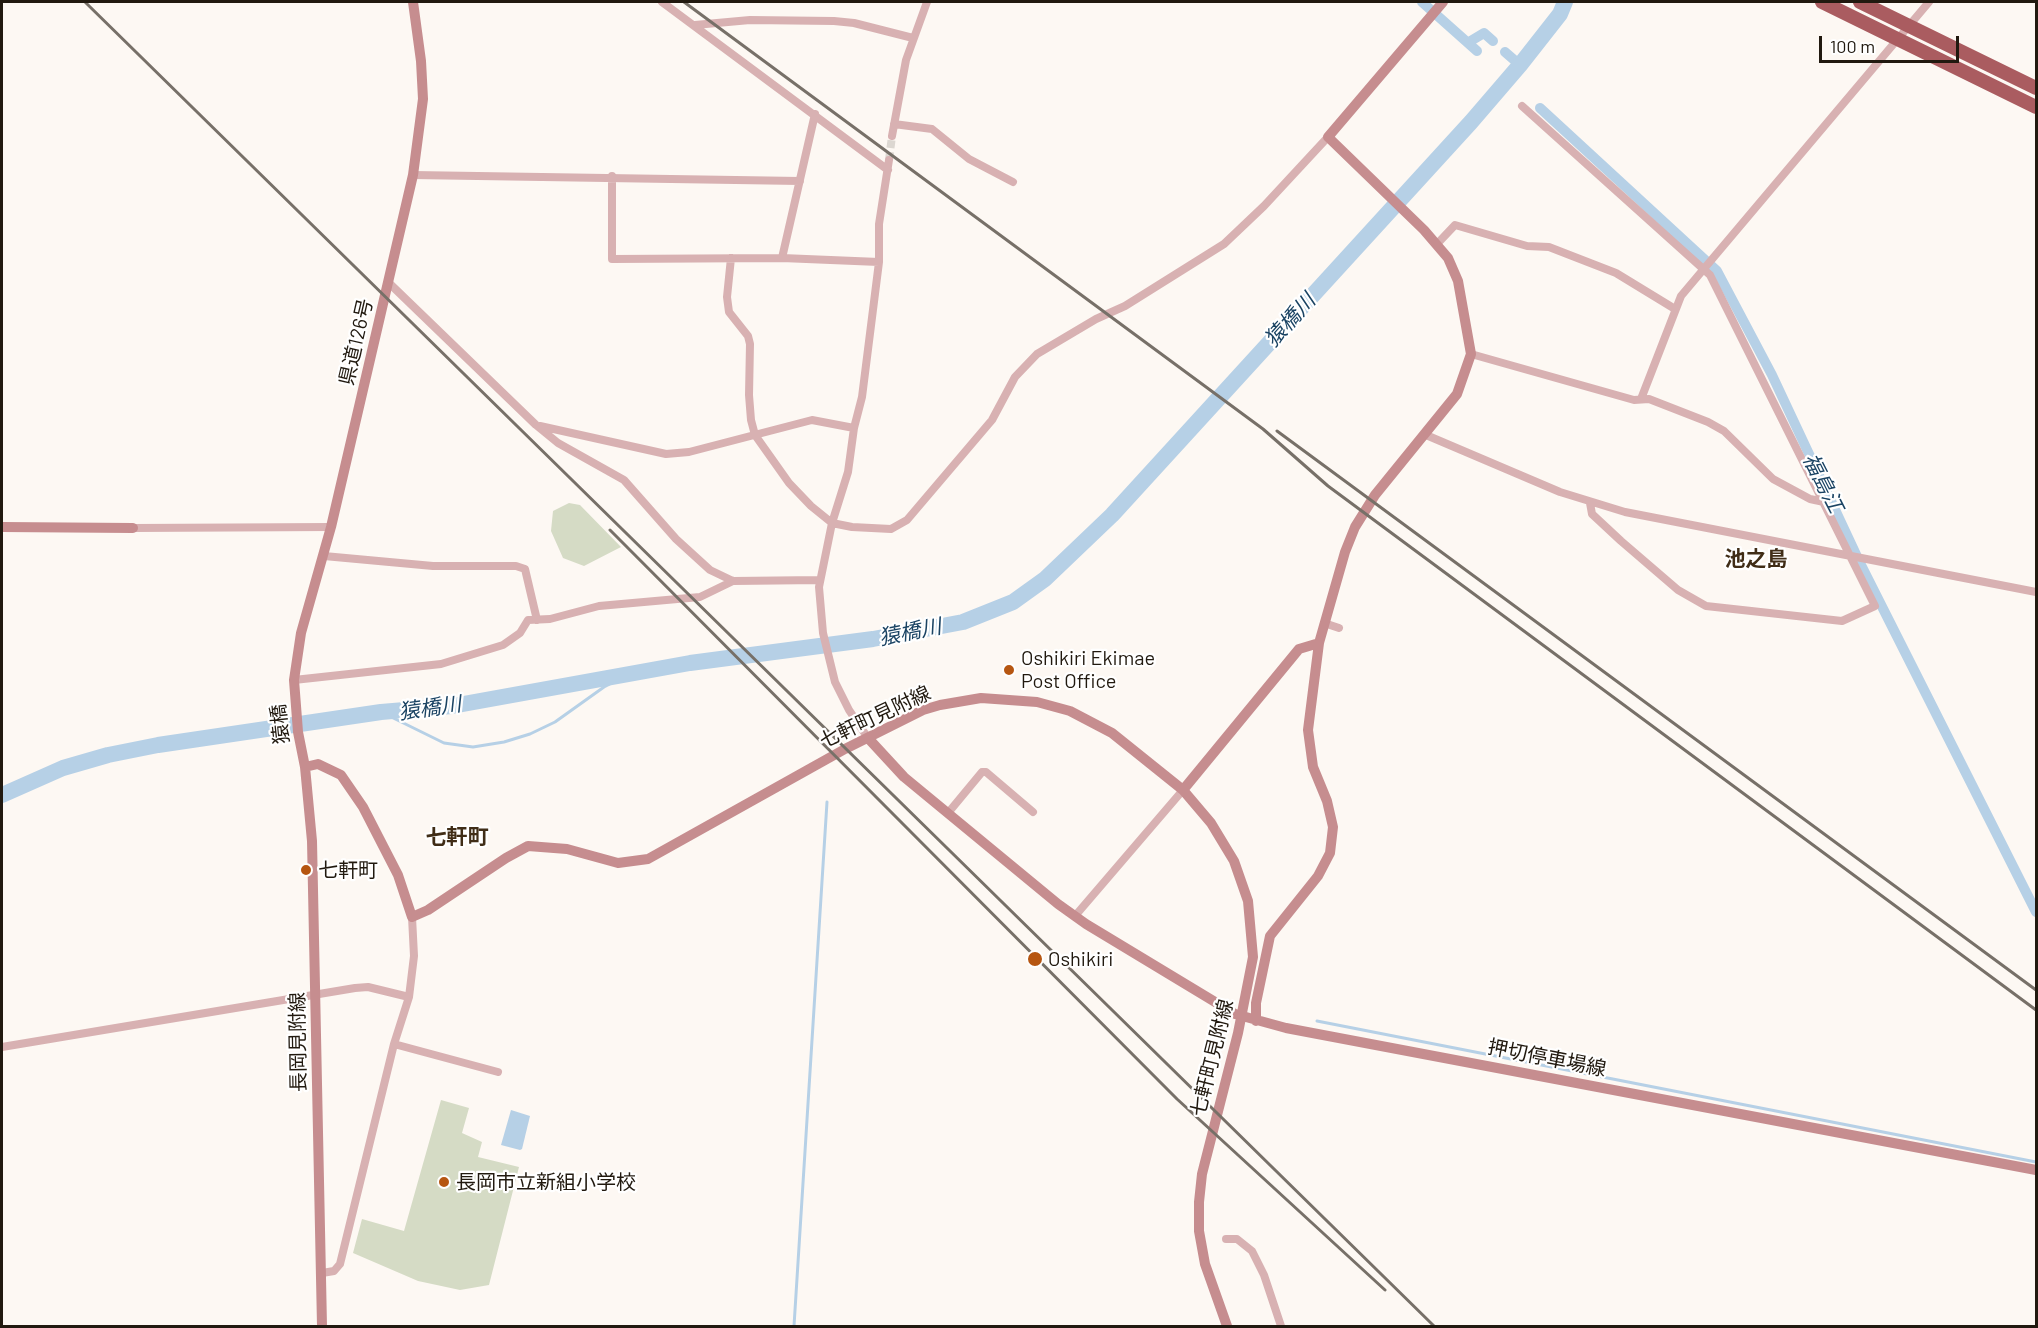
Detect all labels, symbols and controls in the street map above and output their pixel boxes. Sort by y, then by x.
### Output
scale bar [1822,24,1962,62]
text: 100 m [1830,35,1875,57]
water label: 猿橋川 [1260,288,1320,352]
street label: 県道126号 [334,296,378,388]
water label: 福島江 [1797,449,1849,517]
district label: 池之島 [1725,546,1787,572]
water label: 猿橋川 [877,614,943,650]
place label: Oshikiri Ekimae Post Office [1021,646,1155,693]
marker: Oshikiri Ekimae Post Office [1002,663,1016,677]
street label: 七軒町見附線 [816,681,934,753]
water label: 猿橋川 [397,691,463,725]
street label: 猿橋 [266,703,294,745]
district label: 七軒町 [426,824,488,850]
place label: 七軒町 [318,858,378,882]
marker: 七軒町 [299,863,313,877]
place label: Oshikiri [1048,947,1113,971]
marker: Oshikiri [1026,950,1044,968]
street label: 長岡見附線 [285,992,311,1092]
street label: 七軒町見附線 [1186,997,1238,1119]
street label: 押切停車場線 [1486,1035,1608,1081]
place label: 長岡市立新組小学校 [456,1170,636,1194]
marker: 長岡市立新組小学校 [437,1175,451,1189]

